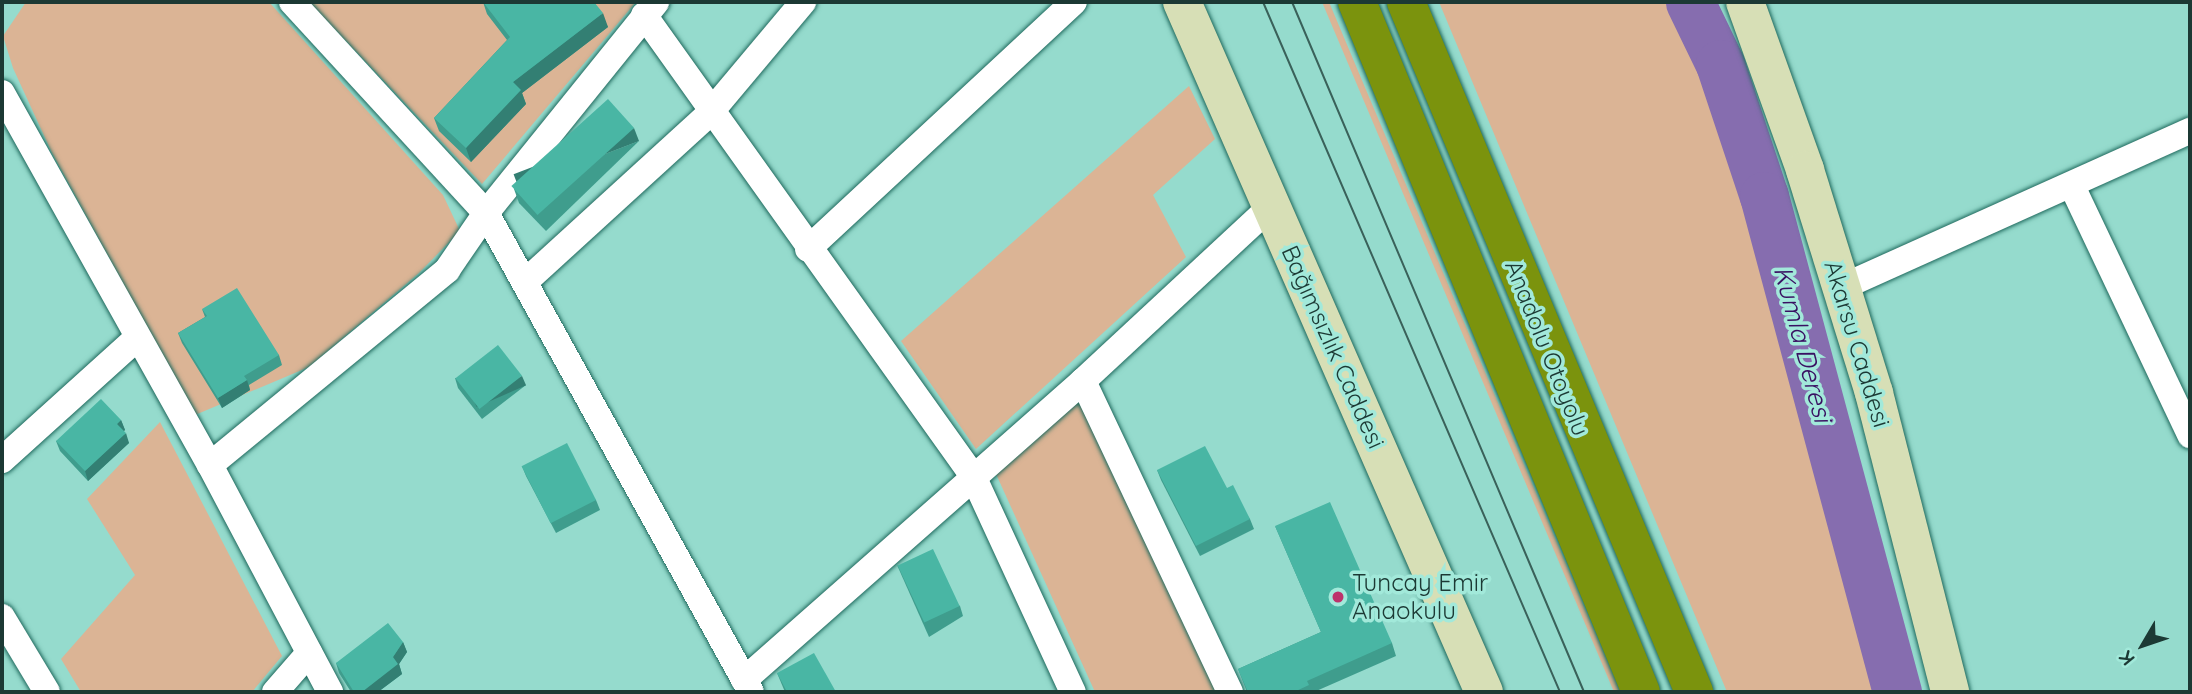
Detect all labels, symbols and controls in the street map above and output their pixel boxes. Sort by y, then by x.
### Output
street label: Bağımsızlık Caddesi [1275,241,1391,453]
street label: Anadolu Otoyolu [1499,256,1595,440]
street label: Akarsu Caddesi [1818,257,1896,431]
water label: Kumla Deresi [1767,263,1839,425]
place label: Tuncay Emir Anaokulu [1352,569,1488,625]
marker: Tuncay Emir Anaokulu [1330,589,1346,605]
north arrow [2108,610,2178,680]
text: K [2113,646,2140,671]

